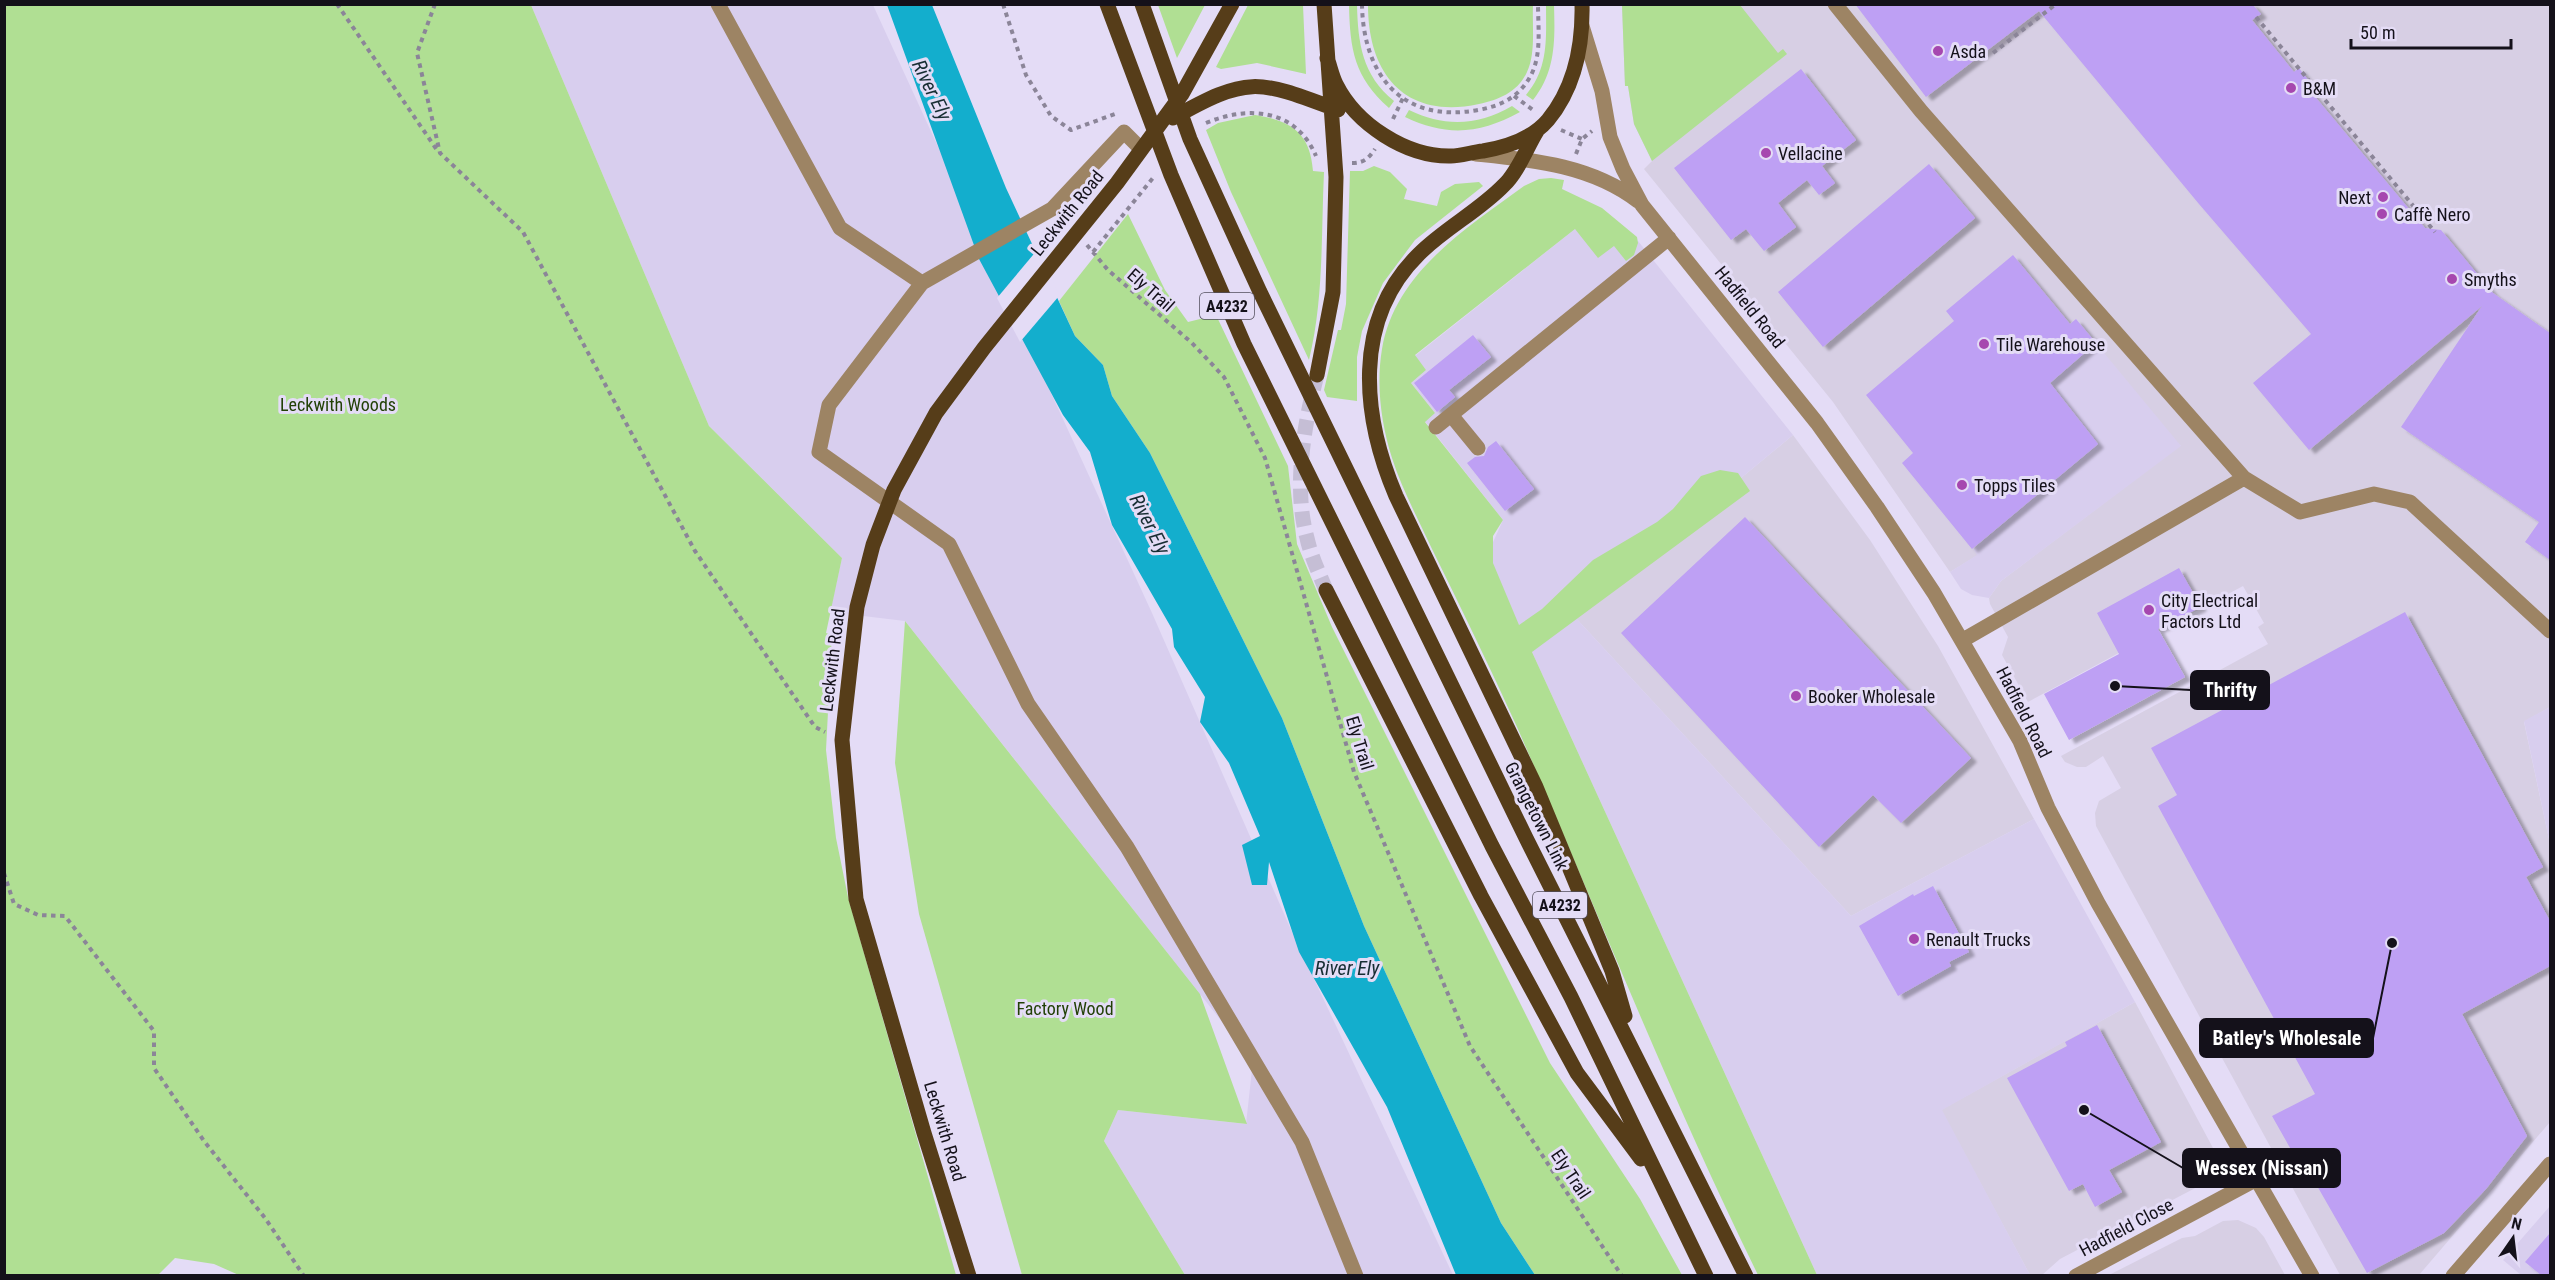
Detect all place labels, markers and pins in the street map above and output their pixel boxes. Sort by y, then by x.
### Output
place label: Asda [1950,41,1986,62]
marker: Asda [1931,44,1945,58]
place label: B&M [2303,78,2336,99]
marker: B&M [2284,81,2298,95]
place label: Vellacine [1778,143,1843,164]
marker: Vellacine [1759,146,1773,160]
place label: Next [2338,187,2371,208]
marker: Next [2376,190,2390,204]
place label: Caffè Nero [2394,204,2471,225]
marker: Caffè Nero [2375,207,2389,221]
place label: Smyths [2464,269,2517,290]
marker: Smyths [2445,272,2459,286]
place label: Tile Warehouse [1996,334,2105,355]
marker: Tile Warehouse [1977,337,1991,351]
place label: Topps Tiles [1974,475,2056,496]
marker: Topps Tiles [1955,478,1969,492]
place label: City Electrical Factors Ltd [2161,590,2258,632]
marker: City Electrical Factors Ltd [2142,603,2156,617]
callout: Thrifty [2191,671,2269,709]
place label: Booker Wholesale [1808,686,1935,707]
marker: Booker Wholesale [1789,689,1803,703]
place label: Renault Trucks [1926,929,2031,950]
marker: Renault Trucks [1907,932,1921,946]
callout: Batley's Wholesale [2200,1019,2373,1057]
callout: Wessex (Nissan) [2183,1149,2340,1187]

